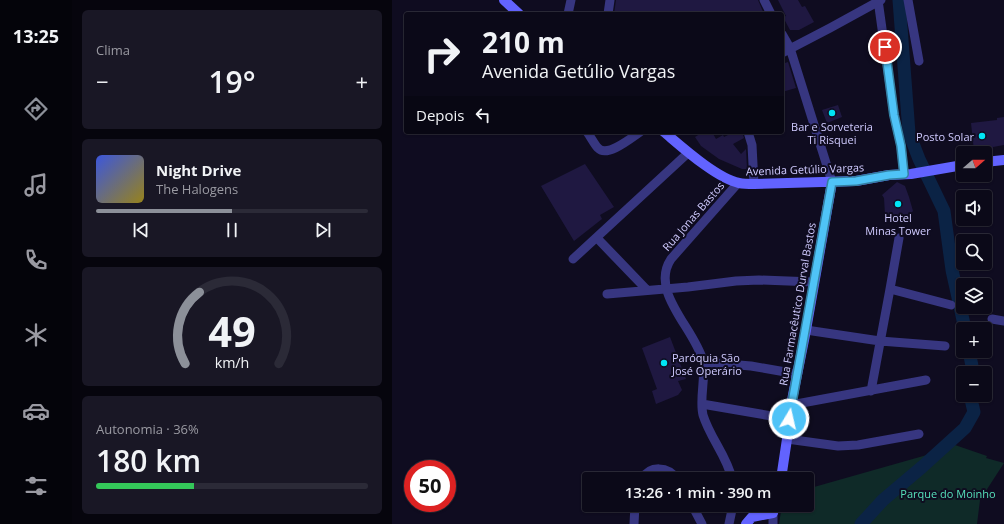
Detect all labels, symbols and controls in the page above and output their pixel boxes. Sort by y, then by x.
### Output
text: 210 m [482,23,565,61]
text: 13:25 [13,24,59,48]
icon: right [416,28,468,80]
pin [868,30,902,64]
icon: arrive [874,36,896,58]
text: Clima [96,41,130,59]
text: Avenida Getúlio Vargas [482,59,675,83]
text: 19° [208,61,256,102]
text: − [96,66,109,96]
text: + [355,66,368,96]
icon: directions [22,95,50,123]
icon: left [472,104,494,126]
text: Depois [416,105,464,125]
marker: Bar e Sorveteria Ti Risquei [827,108,837,118]
place label: Bar e Sorveteria Ti Risquei [791,119,873,147]
place label: Posto Solar [916,129,975,144]
marker: Posto Solar [977,131,987,141]
north arrow [956,146,992,182]
map controls [956,146,992,402]
street label: Avenida Getúlio Vargas [746,159,864,179]
text: Night Drive [156,160,241,180]
icon: music [22,171,50,199]
street label: Rua Jonas Bastos [659,178,727,254]
text: The Halogens [156,180,238,198]
button: sound [956,190,992,226]
marker: Hotel Minas Tower [893,199,903,209]
place label: Hotel Minas Tower [865,210,931,238]
icon: previous [130,219,152,241]
icon: pause [221,219,243,241]
icon: next [312,219,334,241]
street label: Rua Farmacêutico Durval Bastos [775,221,819,387]
button: search [956,234,992,270]
icon: phone [22,246,50,274]
button: layers [956,278,992,314]
text: 49 [208,303,256,359]
icon: climate [22,321,50,349]
button: + [956,322,992,358]
place label: Paróquia São José Operário [671,350,742,378]
text: km/h [215,353,249,372]
marker: Paróquia São José Operário [659,358,669,368]
button: − [956,366,992,402]
icon: car [22,397,50,425]
position arrow [768,398,810,440]
text: Autonomia · 36% [96,420,199,438]
text: 180 km [96,440,201,481]
speed limit sign: 50 [404,460,456,512]
icon: filters [22,472,50,500]
text: 13:26 · 1 min · 390 m [625,482,771,502]
park label: Parque do Moinho [900,486,996,501]

